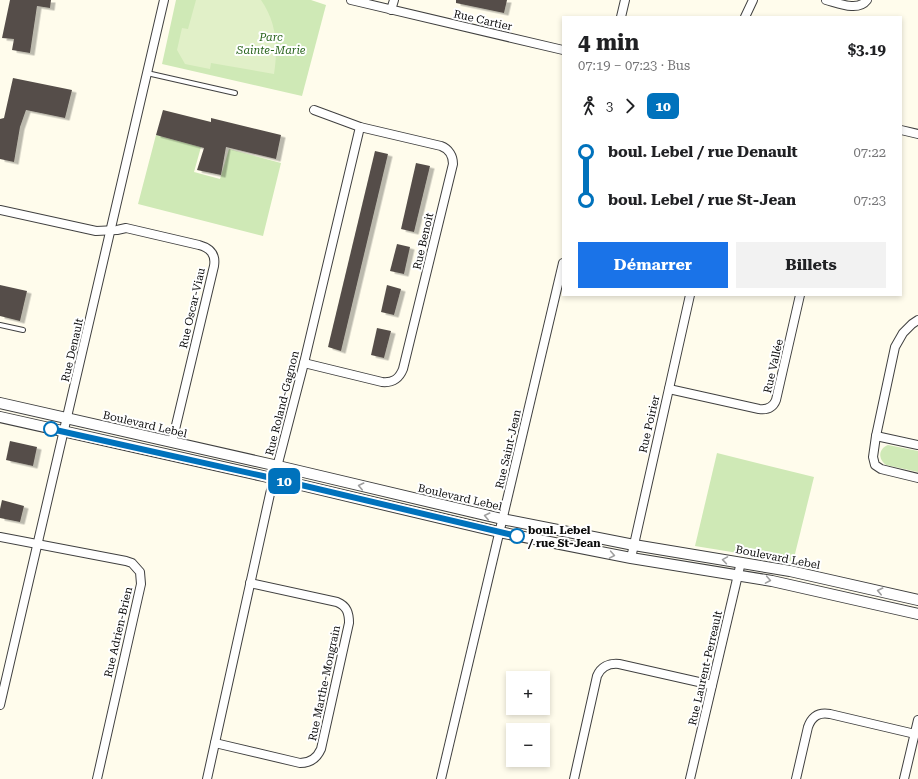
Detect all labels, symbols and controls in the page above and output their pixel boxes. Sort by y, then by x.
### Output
street label: Rue Cartier [452,7,514,34]
text: 4 min [578,30,639,55]
park label: Parc Sainte-Marie [236,31,306,57]
text: $3.19 [848,41,886,59]
text: 07:19 – 07:23 · Bus [578,58,690,73]
icon: walk [578,95,600,117]
icon: forward [619,95,641,117]
text: 10 [655,98,671,114]
text: 3 [606,99,613,114]
text: boul. Lebel / rue Denault [608,143,798,161]
text: 07:22 [854,145,886,160]
text: boul. Lebel / rue St-Jean [608,191,796,209]
text: 07:23 [854,193,886,208]
street label: Rue Benoit [411,211,436,271]
button: Démarrer [578,242,728,288]
button: Billets [736,242,886,288]
street label: Rue Oscar-Viau [177,267,208,350]
street label: Rue Denault [59,317,86,383]
street label: Rue Vallée [761,338,786,394]
street label: Rue Roland-Gagnon [263,349,302,457]
street label: Rue Poirier [637,394,663,454]
street label: Boulevard Lebel [102,408,189,441]
street label: Rue Saint-Jean [493,408,524,490]
unlabelled marker [43,421,59,437]
line badge: 10 [266,468,302,494]
text: 10 [276,473,292,489]
street label: Boulevard Lebel [417,481,504,514]
one-way arrow [358,482,364,490]
one-way arrow [484,512,491,521]
place label: boul. Lebel / rue St-Jean [527,524,601,550]
marker: boul. Lebel / rue St-Jean [509,528,525,544]
street label: Boulevard Lebel [734,543,822,572]
one-way arrow [609,550,615,558]
one-way arrow [722,556,728,565]
one-way arrow [764,576,771,584]
street label: Rue Adrien-Brien [102,586,135,679]
one-way arrow [877,588,883,596]
street label: Rue Laurent-Perreault [686,609,725,727]
street label: Rue Marthe-Mongrain [306,624,343,742]
map controls [506,671,550,767]
button: + [506,671,550,715]
button: − [506,723,550,767]

